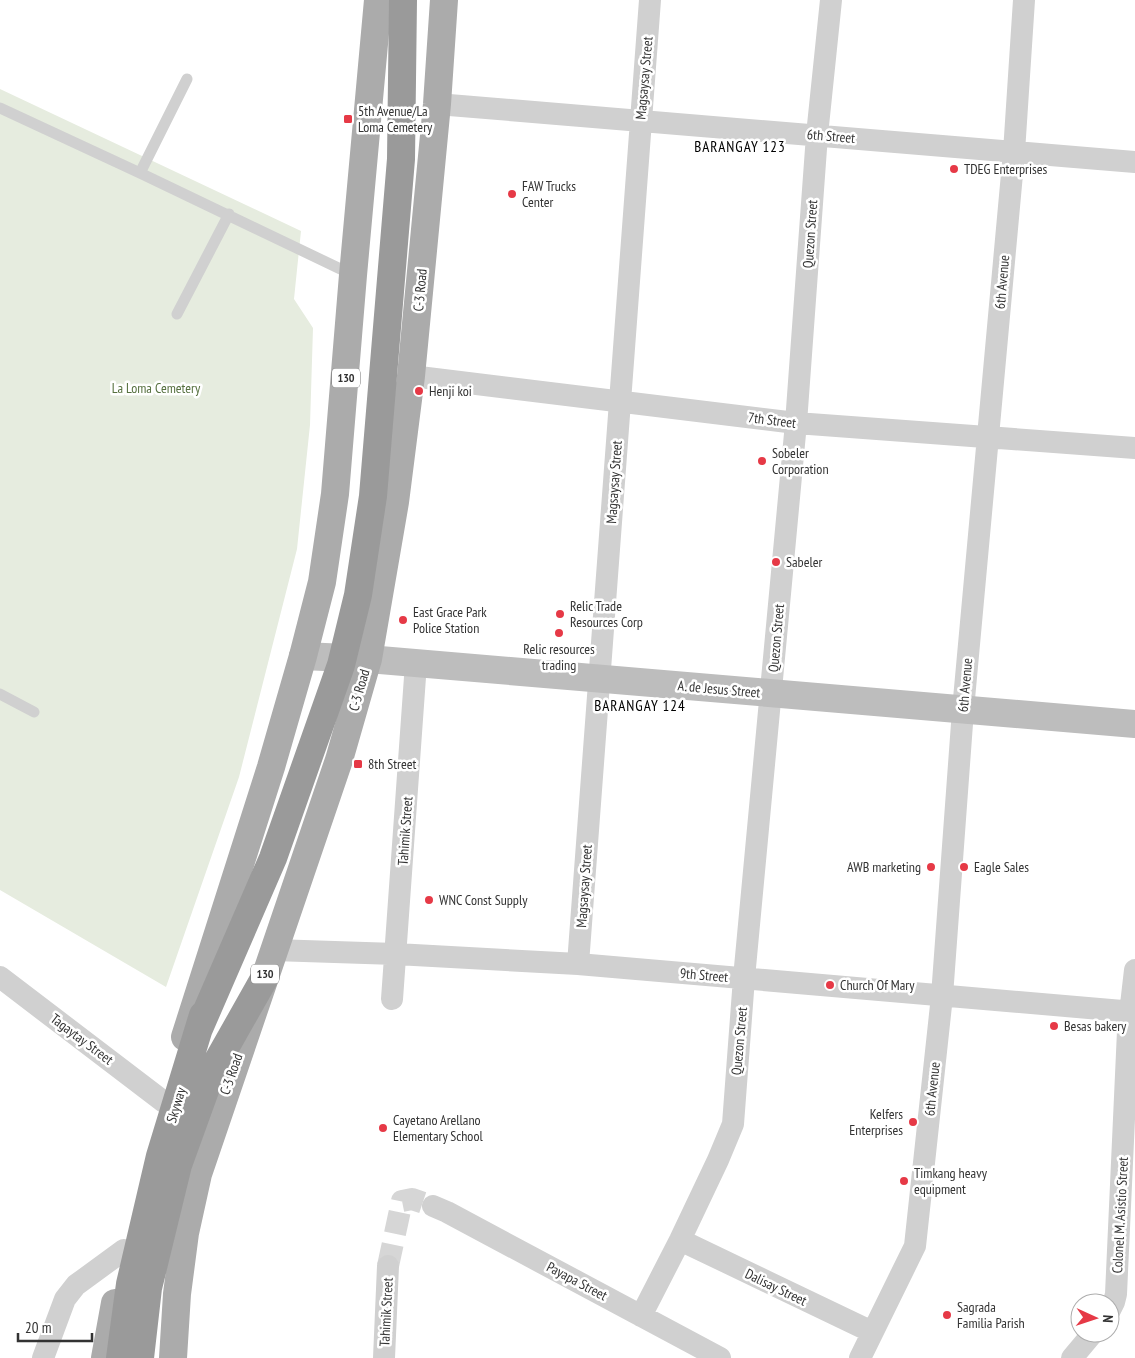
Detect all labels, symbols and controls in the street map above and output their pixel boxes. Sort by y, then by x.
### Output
street label: Magsaysay Street [631,36,657,120]
place label: 5th Avenue/La Loma Cemetery [358,102,433,136]
marker: 5th Avenue/La Loma Cemetery [342,113,354,125]
street label: 6th Street [806,125,856,147]
district label: BARANGAY 123 [694,137,786,156]
place label: TDEG Enterprises [964,160,1047,178]
marker: TDEG Enterprises [948,163,960,175]
place label: FAW Trucks Center [522,177,576,211]
marker: FAW Trucks Center [506,188,518,200]
street label: Quezon Street [799,199,821,269]
street label: 6th Avenue [991,254,1013,310]
street label: C-3 Road [409,268,431,312]
road number: 130 [332,368,360,388]
park label: La Loma Cemetery [112,379,201,397]
place label: Henji koi [429,382,472,400]
marker: Henji koi [413,385,425,397]
street label: 7th Street [747,408,797,432]
street label: Magsaysay Street [602,440,626,524]
place label: Sobeler Corporation [772,444,829,478]
marker: Sobeler Corporation [756,455,768,467]
place label: Sabeler [786,553,822,571]
marker: Sabeler [770,556,782,568]
place label: Relic Trade Resources Corp [570,597,643,631]
place label: East Grace Park Police Station [413,603,487,637]
street label: Quezon Street [764,603,788,673]
marker: Relic Trade Resources Corp [554,608,566,620]
marker: East Grace Park Police Station [397,614,409,626]
marker: Relic resources trading [553,627,565,639]
place label: Relic resources trading [523,640,595,674]
street label: 6th Avenue [954,657,976,713]
street label: C-3 Road [344,667,374,713]
street label: A. de Jesus Street [677,676,761,702]
district label: BARANGAY 124 [594,696,686,715]
place label: 8th Street [368,755,416,773]
marker: 8th Street [352,758,364,770]
street label: Tahimik Street [394,796,416,866]
street label: Magsaysay Street [572,844,596,928]
place label: AWB marketing [847,858,921,876]
place label: Eagle Sales [974,858,1029,876]
marker: AWB marketing [925,861,937,873]
marker: Eagle Sales [958,861,970,873]
place label: WNC Const Supply [439,891,528,909]
marker: WNC Const Supply [423,894,435,906]
road number: 130 [251,964,279,984]
street label: 9th Street [679,964,729,986]
place label: Church Of Mary [840,976,915,994]
marker: Church Of Mary [824,979,836,991]
street label: Quezon Street [727,1006,751,1076]
street label: Tagaytay Street [47,1010,117,1068]
place label: Besas bakery [1064,1017,1127,1035]
marker: Besas bakery [1048,1020,1060,1032]
street label: C-3 Road [216,1051,246,1097]
street label: 6th Avenue [920,1061,944,1117]
street label: Skyway [162,1084,190,1125]
place label: Kelfers Enterprises [849,1105,903,1139]
place label: Cayetano Arellano Elementary School [393,1111,483,1145]
marker: Kelfers Enterprises [907,1116,919,1128]
marker: Cayetano Arellano Elementary School [377,1122,389,1134]
street label: Colonel M. Asistio Street [1108,1156,1132,1274]
place label: Timkang heavy equipment [914,1164,988,1198]
marker: Timkang heavy equipment [898,1175,910,1187]
street label: Payapa Street [544,1258,611,1305]
street label: Dalisay Street [742,1264,810,1310]
street label: Tahimik Street [375,1277,397,1347]
north arrow [1070,1293,1120,1343]
place label: Sagrada Familia Parish [957,1298,1025,1332]
marker: Sagrada Familia Parish [941,1309,953,1321]
scale bar [18,1310,91,1342]
text: N [1099,1314,1117,1323]
text: 20 m [25,1318,51,1337]

